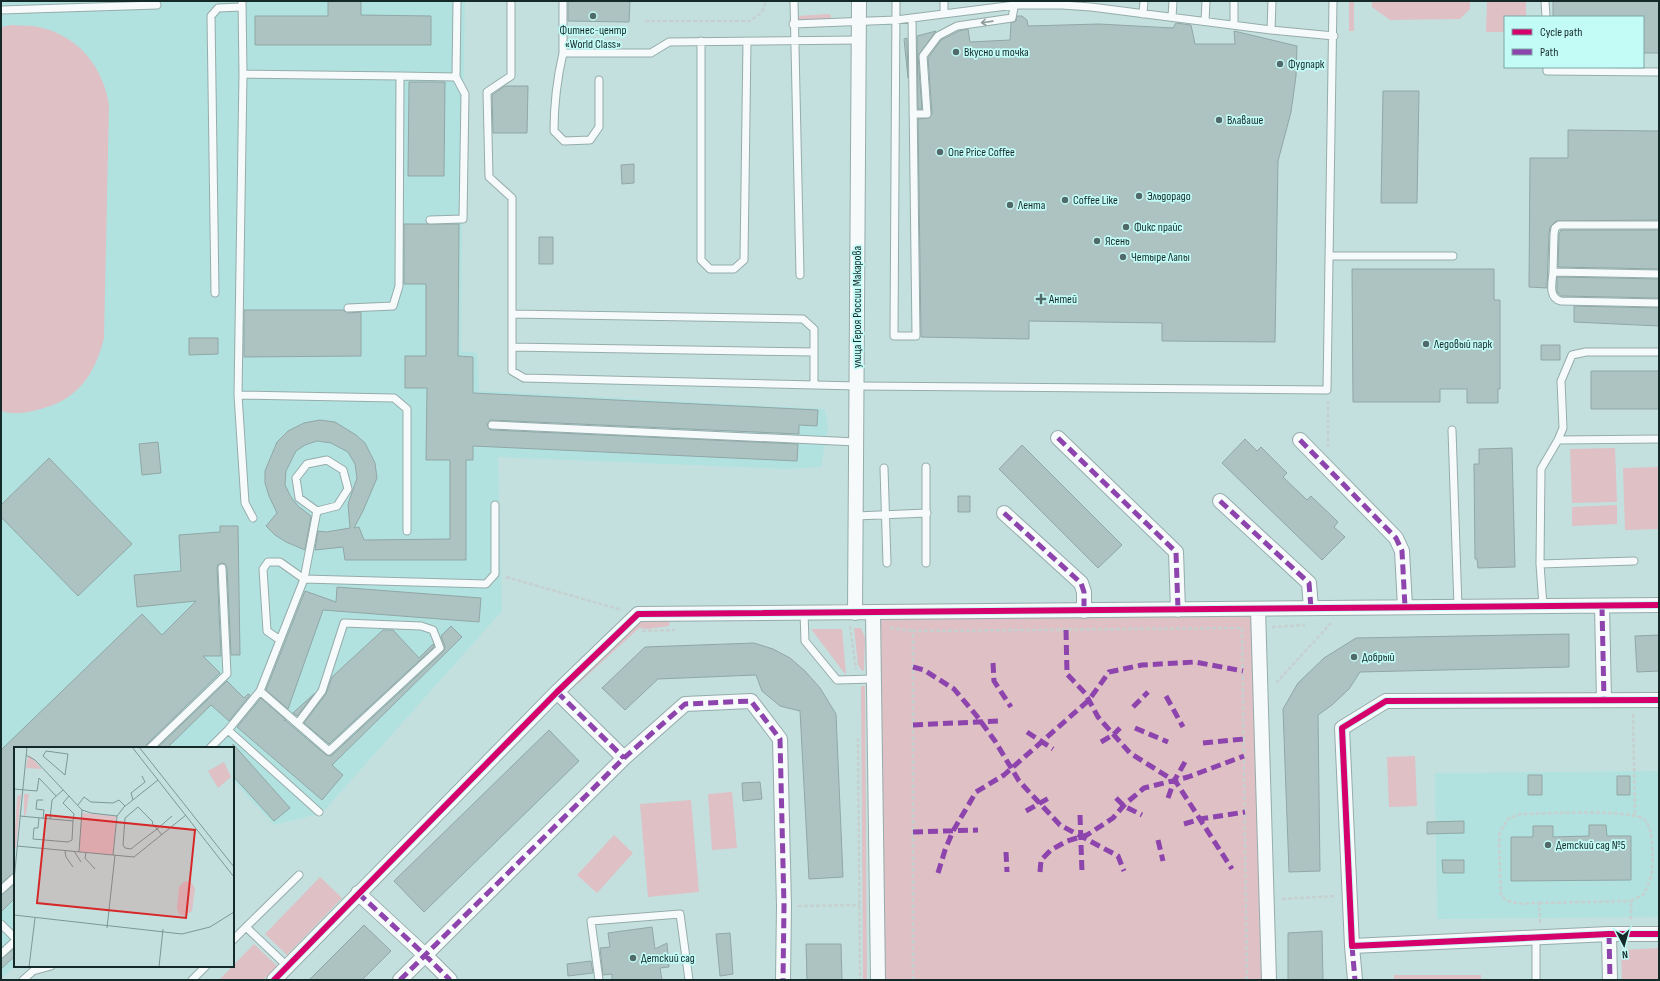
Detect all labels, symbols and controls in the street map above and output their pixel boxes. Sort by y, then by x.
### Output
marker: Фитнес-центр «World Class» [588,11,598,21]
legend [1504,16,1644,68]
one-way arrow [981,18,994,26]
place label: Фитнес-центр «World Class» [560,23,626,52]
text: Cycle path [1540,25,1582,40]
place label: Вкусно и точка [964,45,1029,60]
text: Path [1540,45,1558,60]
marker: Вкусно и точка [951,47,961,57]
place label: Фудпарк [1288,57,1325,72]
marker: Фудпарк [1275,59,1285,69]
place label: Влаваше [1227,113,1264,128]
marker: Влаваше [1214,115,1224,125]
place label: One Price Coffee [948,145,1015,160]
marker: One Price Coffee [935,147,945,157]
place label: Эльдорадо [1147,189,1191,204]
marker: Эльдорадо [1134,191,1144,201]
place label: Coffee Like [1073,193,1118,208]
marker: Coffee Like [1060,195,1070,205]
place label: Лента [1017,198,1046,213]
marker: Лента [1005,200,1015,210]
place label: Фикс прайс [1134,220,1182,235]
marker: Фикс прайс [1121,222,1131,232]
place label: Ясень [1105,234,1130,249]
marker: Ясень [1092,236,1102,246]
street label: улица Героя России Макарова [850,246,865,368]
place label: Четыре Лапы [1131,250,1190,265]
marker: Четыре Лапы [1118,252,1128,262]
place label: Антей [1048,292,1077,307]
marker: Антей [1036,294,1046,304]
place label: Ледовый парк [1433,337,1492,352]
marker: Ледовый парк [1421,339,1431,349]
place label: Добрый [1362,650,1395,665]
marker: Добрый [1349,652,1359,662]
inset map [14,747,234,967]
place label: Детский сад №5 [1556,838,1626,853]
marker: Детский сад №5 [1543,840,1553,850]
north arrow [1604,925,1644,965]
text: N [1621,948,1629,961]
place label: Детский сад [641,951,695,966]
marker: Детский сад [628,953,638,963]

